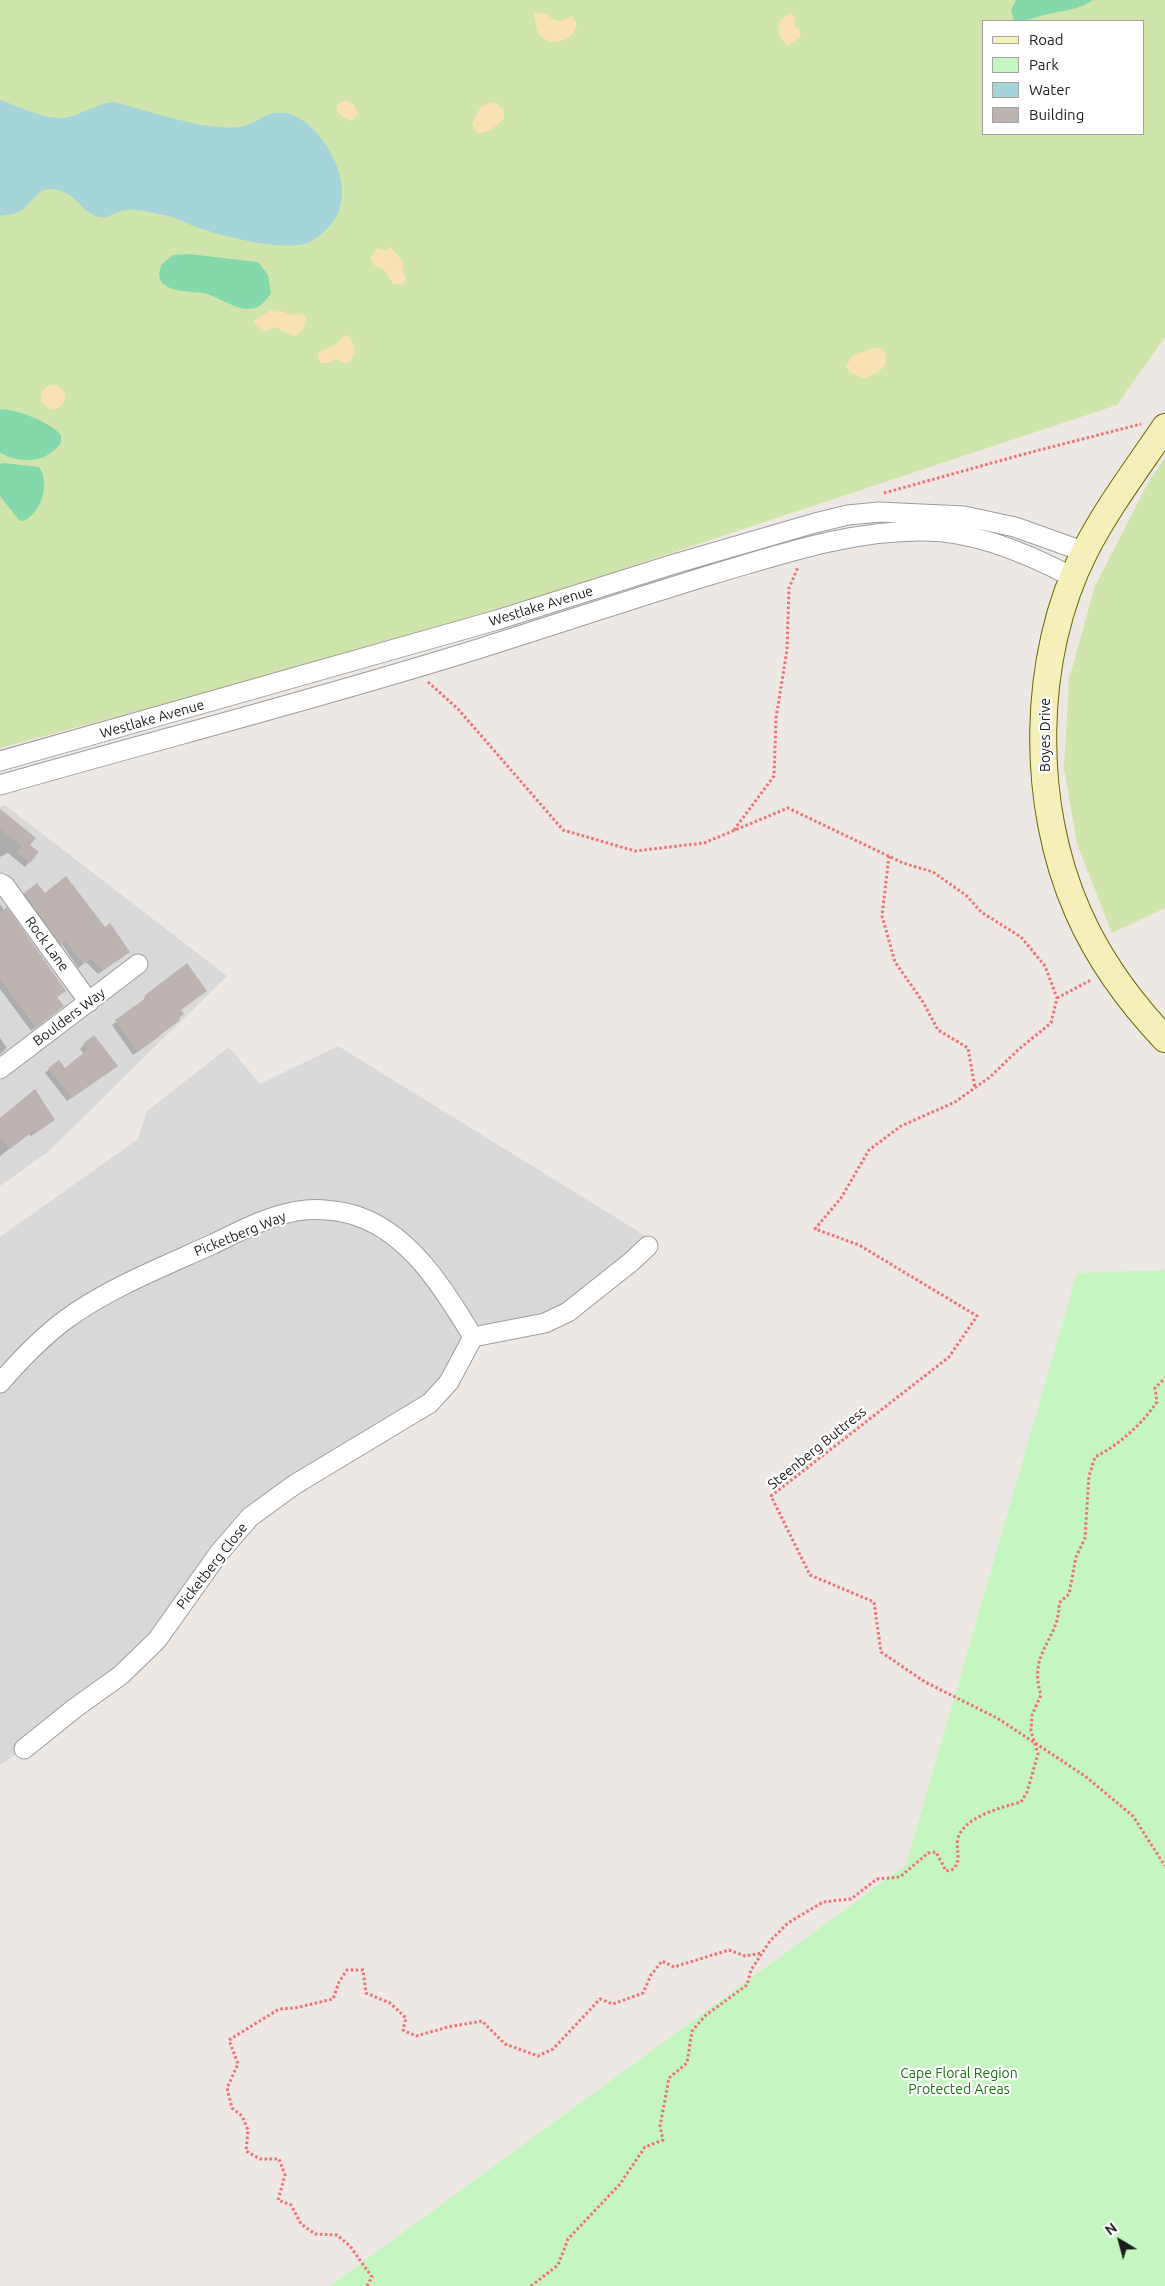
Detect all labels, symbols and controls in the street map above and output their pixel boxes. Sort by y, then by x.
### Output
legend [982,20,1145,135]
text: Road [1029,31,1064,48]
text: Park [1029,56,1059,73]
text: Water [1029,81,1070,98]
text: Building [1029,106,1084,123]
street label: Westlake Avenue [487,582,595,630]
street label: Westlake Avenue [98,696,206,742]
street label: Boyes Drive [1037,698,1053,772]
street label: Rock Lane [21,913,73,975]
street label: Boulders Way [30,984,108,1050]
street label: Picketberg Way [192,1208,288,1260]
street label: Steenberg Buttress [764,1403,870,1493]
street label: Picketberg Close [173,1519,251,1613]
park label: Cape Floral Region Protected Areas [900,2065,1018,2098]
north arrow [1095,2216,1145,2266]
text: N [1102,2219,1120,2239]

